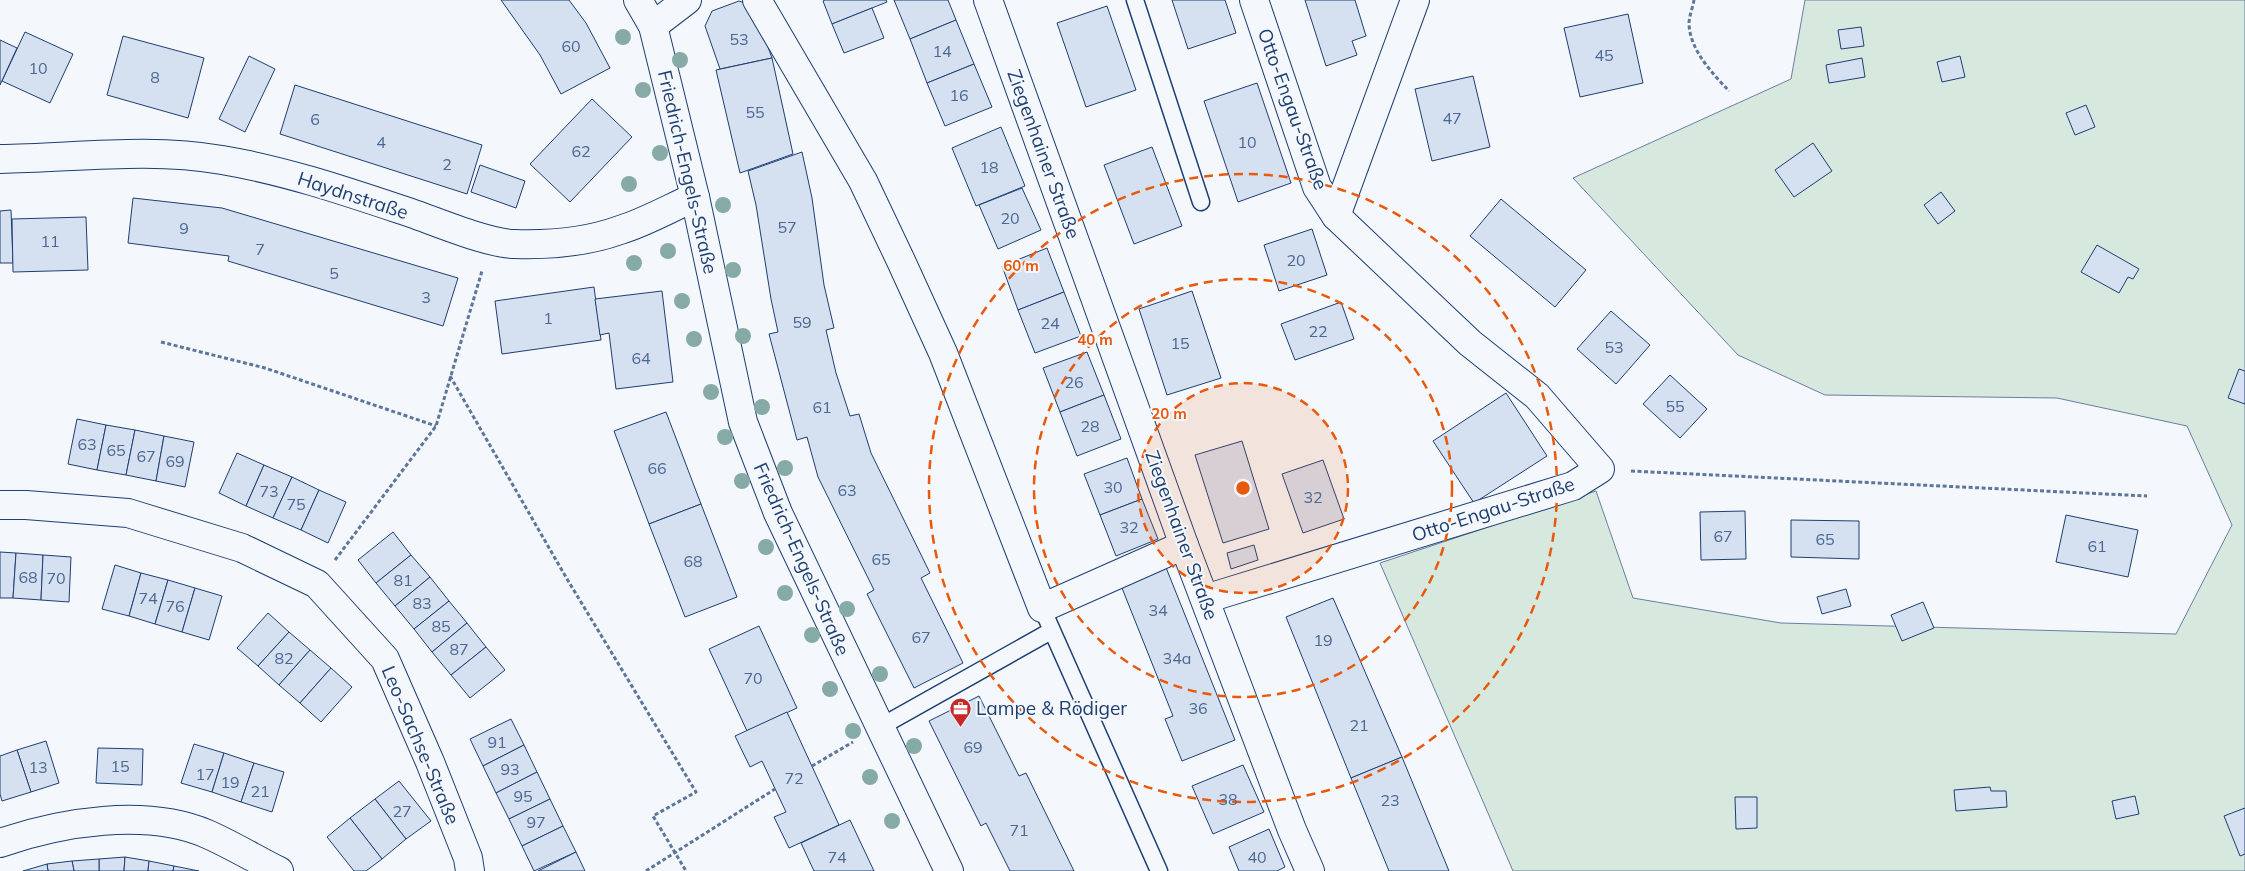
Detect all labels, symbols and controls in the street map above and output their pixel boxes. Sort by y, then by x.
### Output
street label: Otto-Engau-Straße [1253,25,1333,193]
house number: 53 [729,29,749,49]
house number: 60 [561,36,581,56]
house number: 14 [932,41,952,61]
house number: 45 [1594,45,1614,65]
house number: 10 [28,58,48,78]
street label: Ziegenhainer Straße [1002,66,1086,242]
house number: 8 [150,67,160,87]
street label: Friedrich-Engels-Straße [653,68,723,276]
house number: 16 [949,85,969,105]
house number: 55 [745,102,765,122]
house number: 47 [1442,108,1462,128]
house number: 6 [310,109,320,129]
house number: 4 [376,132,386,152]
house number: 10 [1237,132,1257,152]
house number: 62 [571,141,591,161]
house number: 2 [442,154,452,174]
house number: 18 [979,157,999,177]
street label: Haydnstraße [295,166,411,224]
house number: 20 [1000,208,1020,228]
house number: 57 [777,217,797,237]
house number: 9 [179,218,189,238]
house number: 11 [40,231,60,251]
house number: 7 [255,239,265,259]
house number: 20 [1286,250,1306,270]
text: 60 m [1003,256,1039,275]
house number: 5 [329,263,339,283]
house number: 3 [421,287,431,307]
house number: 1 [543,308,553,328]
house number: 59 [792,312,812,332]
house number: 24 [1040,313,1060,333]
house number: 22 [1308,321,1328,341]
text: 40 m [1077,330,1113,349]
house number: 15 [1170,333,1190,353]
house number: 53 [1604,337,1624,357]
house number: 64 [631,348,651,368]
house number: 26 [1064,372,1084,392]
house number: 55 [1665,396,1685,416]
house number: 61 [812,397,832,417]
text: 20 m [1151,404,1187,423]
house number: 28 [1080,416,1100,436]
house number: 63 [77,434,97,454]
house number: 65 [106,440,126,460]
house number: 67 [136,446,156,466]
street label: Ziegenhainer Straße [1140,447,1224,623]
house number: 69 [165,451,185,471]
house number: 66 [647,458,667,478]
street label: Friedrich-Engels-Straße [749,459,855,659]
street label: Otto-Engau-Straße [1409,471,1577,547]
house number: 30 [1103,477,1123,497]
centre of rings [1234,479,1252,497]
house number: 63 [837,480,857,500]
house number: 73 [259,481,279,501]
house number: 32 [1303,487,1323,507]
house number: 75 [286,494,306,514]
house number: 32 [1119,517,1139,537]
house number: 67 [1713,526,1733,546]
house number: 65 [1815,529,1835,549]
house number: 61 [2087,536,2107,556]
house number: 65 [871,549,891,569]
house number: 68 [683,551,703,571]
house number: 68 [18,567,38,587]
house number: 70 [46,568,66,588]
house number: 81 [393,570,413,590]
house number: 74 [138,588,158,608]
house number: 83 [412,593,432,613]
house number: 76 [165,596,185,616]
house number: 34 [1148,600,1168,620]
house number: 85 [431,616,451,636]
house number: 67 [911,627,931,647]
house number: 19 [1313,630,1333,650]
house number: 87 [449,639,469,659]
house number: 82 [274,648,294,668]
house number: 34a [1163,648,1191,668]
street label: Leo-Sachse-Straße [377,662,465,828]
house number: 70 [743,668,763,688]
office icon: Lampe & Rödiger [948,696,972,727]
place label: Lampe & Rödiger [976,696,1127,720]
house number: 36 [1188,698,1208,718]
house number: 21 [1349,715,1369,735]
house number: 91 [487,732,507,752]
house number: 69 [963,737,983,757]
house number: 15 [110,756,130,776]
house number: 13 [28,757,48,777]
house number: 93 [500,759,520,779]
house number: 17 [195,764,215,784]
house number: 72 [784,768,804,788]
house number: 19 [220,772,240,792]
house number: 21 [250,781,270,801]
house number: 95 [513,786,533,806]
house number: 38 [1218,789,1238,809]
house number: 23 [1380,790,1400,810]
house number: 27 [392,801,412,821]
house number: 97 [526,812,546,832]
house number: 71 [1009,820,1029,840]
house number: 74 [827,847,847,867]
house number: 40 [1247,847,1267,867]

